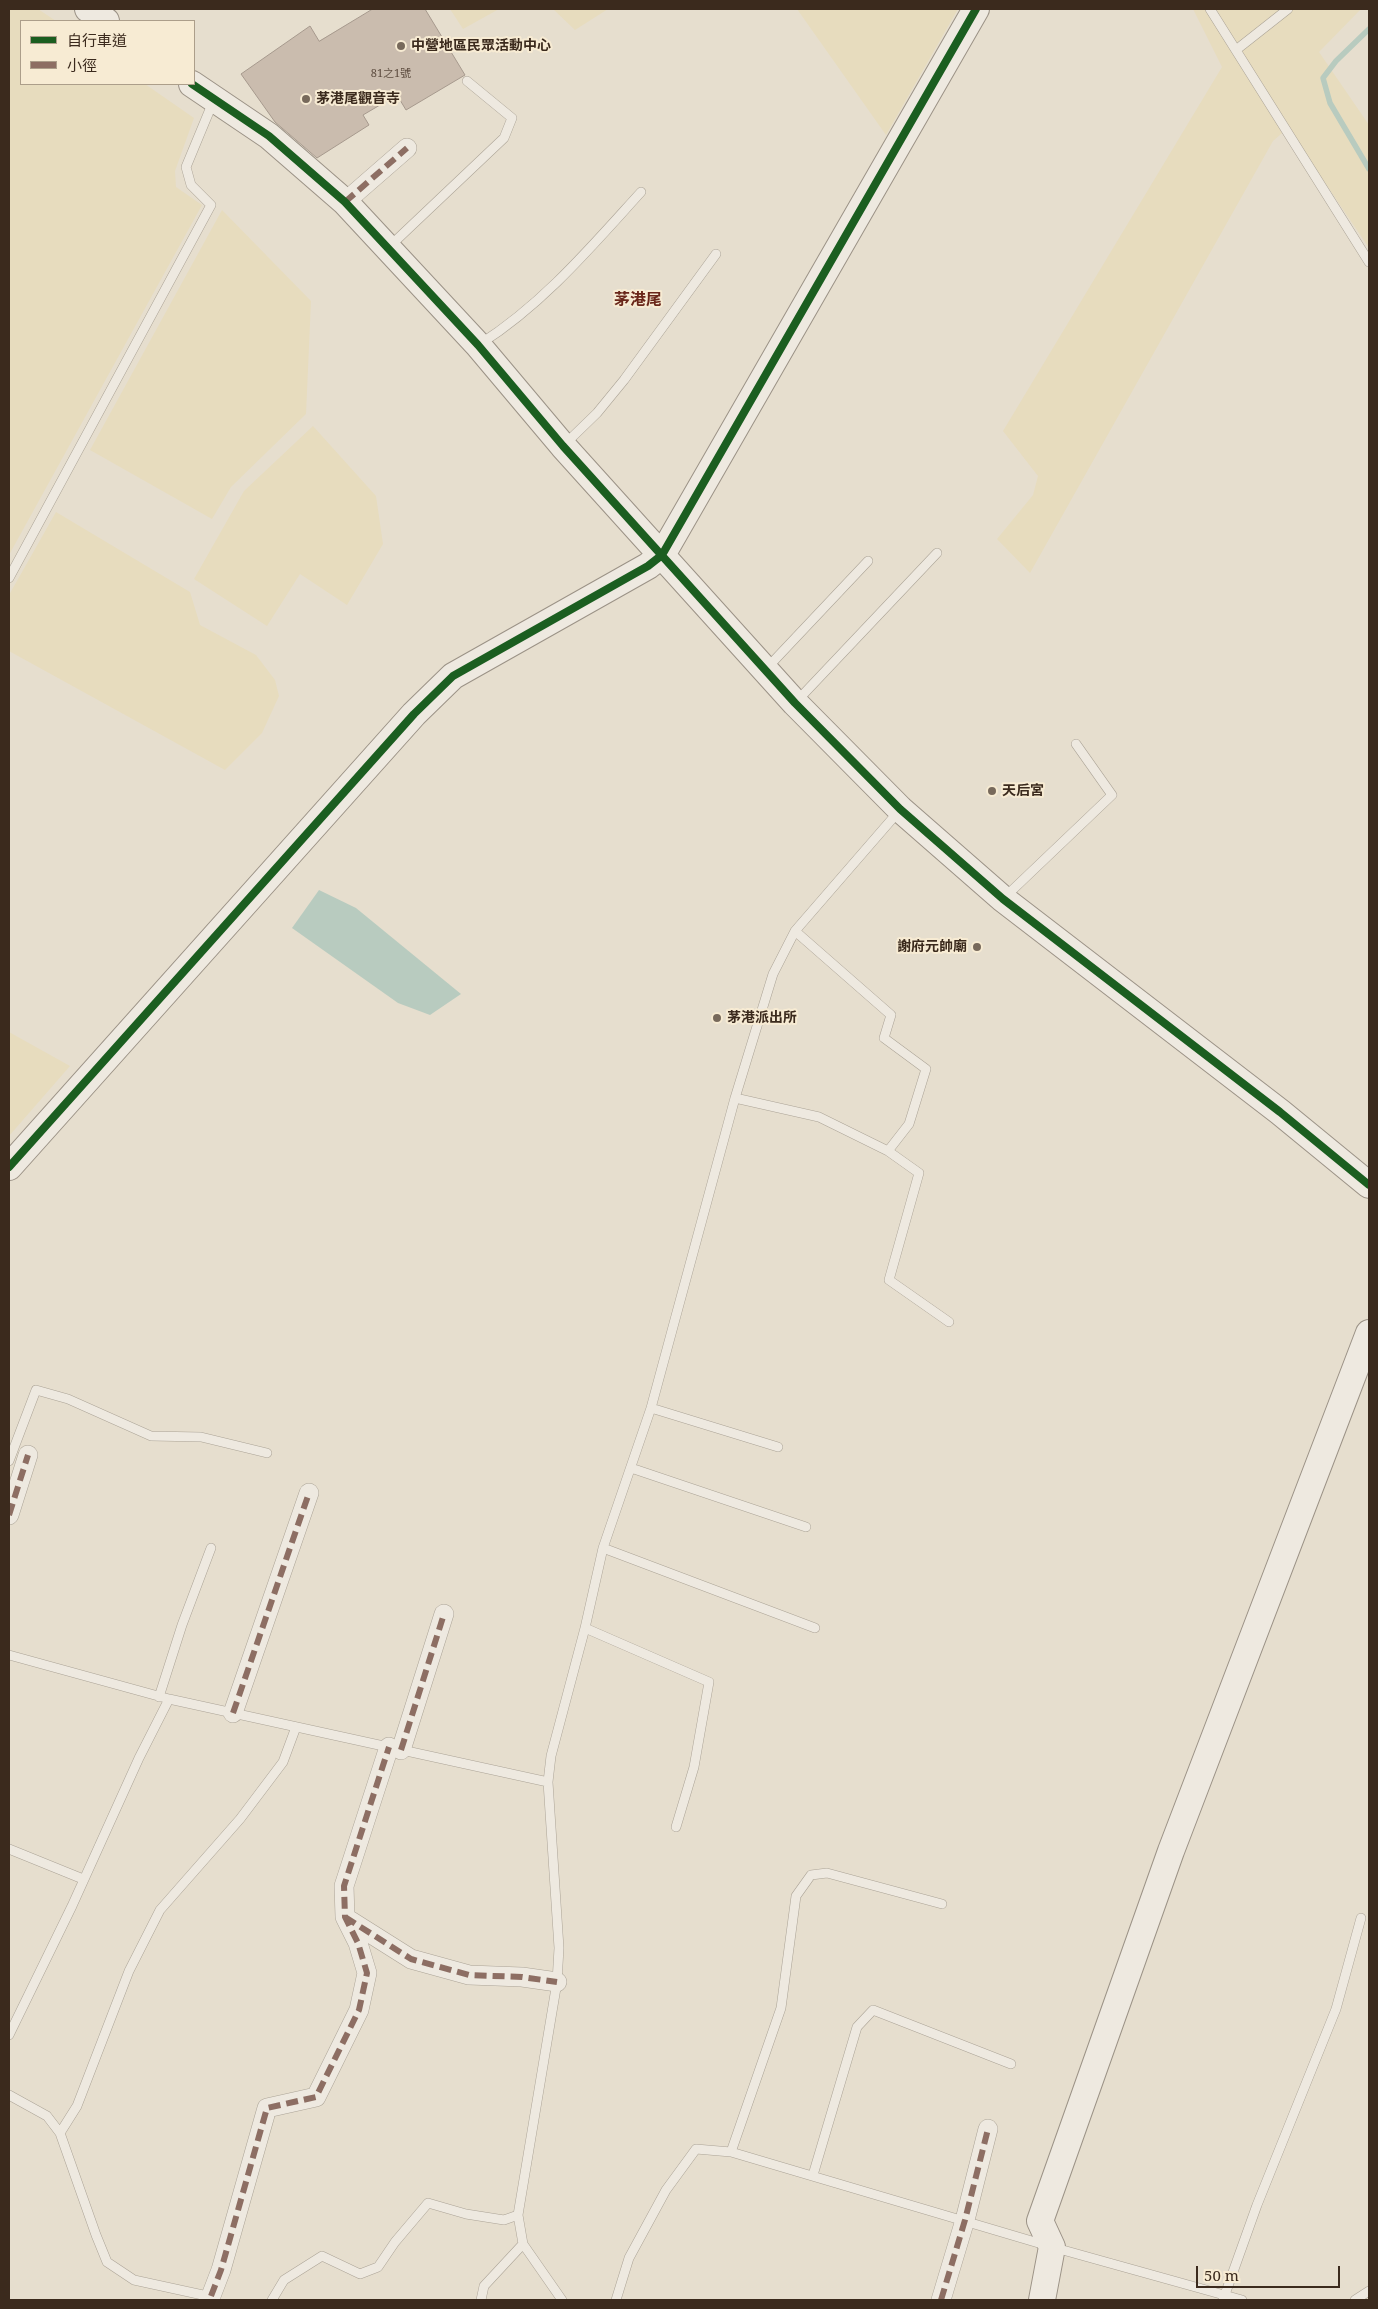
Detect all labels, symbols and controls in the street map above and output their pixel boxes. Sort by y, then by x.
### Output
legend [20,20,195,85]
text: 自行車道 [67,30,127,50]
place label: 中營地區民眾活動中心 [411,38,551,54]
marker: 中營地區民眾活動中心 [395,40,407,52]
text: 小徑 [67,55,97,75]
house number: 81之1號 [371,67,411,81]
place label: 茅港尾觀音寺 [316,91,400,107]
marker: 茅港尾觀音寺 [300,93,312,105]
district label: 茅港尾 [614,290,662,310]
place label: 天后宮 [1002,783,1044,799]
marker: 天后宮 [986,785,998,797]
place label: 謝府元帥廟 [897,939,967,955]
marker: 謝府元帥廟 [971,941,983,953]
place label: 茅港派出所 [727,1010,797,1026]
marker: 茅港派出所 [711,1012,723,1024]
scale bar [1198,2256,1342,2288]
text: 50 m [1204,2265,1239,2285]

